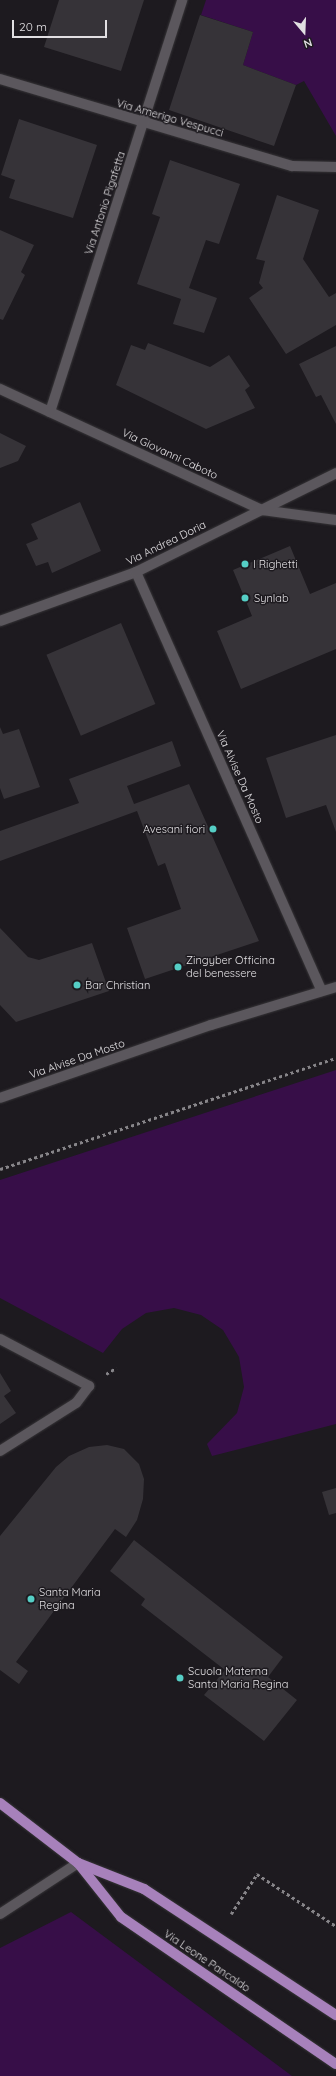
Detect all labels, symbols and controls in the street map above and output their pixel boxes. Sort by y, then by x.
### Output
scale bar [14,12,109,38]
north arrow [284,12,324,52]
text: 20 m [19,19,47,34]
text: N [302,35,314,51]
street label: Via Amerigo Vespucci [115,96,225,140]
street label: Via Antonio Pigafetta [82,150,128,256]
street label: Via Giovanni Caboto [120,426,220,482]
street label: Via Andrea Doria [124,518,208,568]
place label: I Righetti [253,557,298,571]
marker: I Righetti [240,559,250,569]
place label: Synlab [254,591,289,605]
marker: Synlab [239,592,251,604]
street label: Via Alvise Da Mosto [214,729,266,825]
place label: Avesani fiori [143,822,205,836]
marker: Avesani fiori [208,824,218,834]
place label: Zingyber Officina del benessere [186,954,275,980]
marker: Zingyber Officina del benessere [173,962,183,972]
place label: Bar Christian [85,978,150,992]
marker: Bar Christian [72,980,82,990]
street label: Via Alvise Da Mosto [28,1036,126,1082]
place label: Santa Maria Regina [39,1586,101,1612]
marker: Santa Maria Regina [26,1594,36,1604]
place label: Scuola Materna Santa Maria Regina [188,1665,288,1691]
marker: Scuola Materna Santa Maria Regina [175,1673,185,1683]
street label: Via Leone Pancaldo [161,1927,253,1995]

